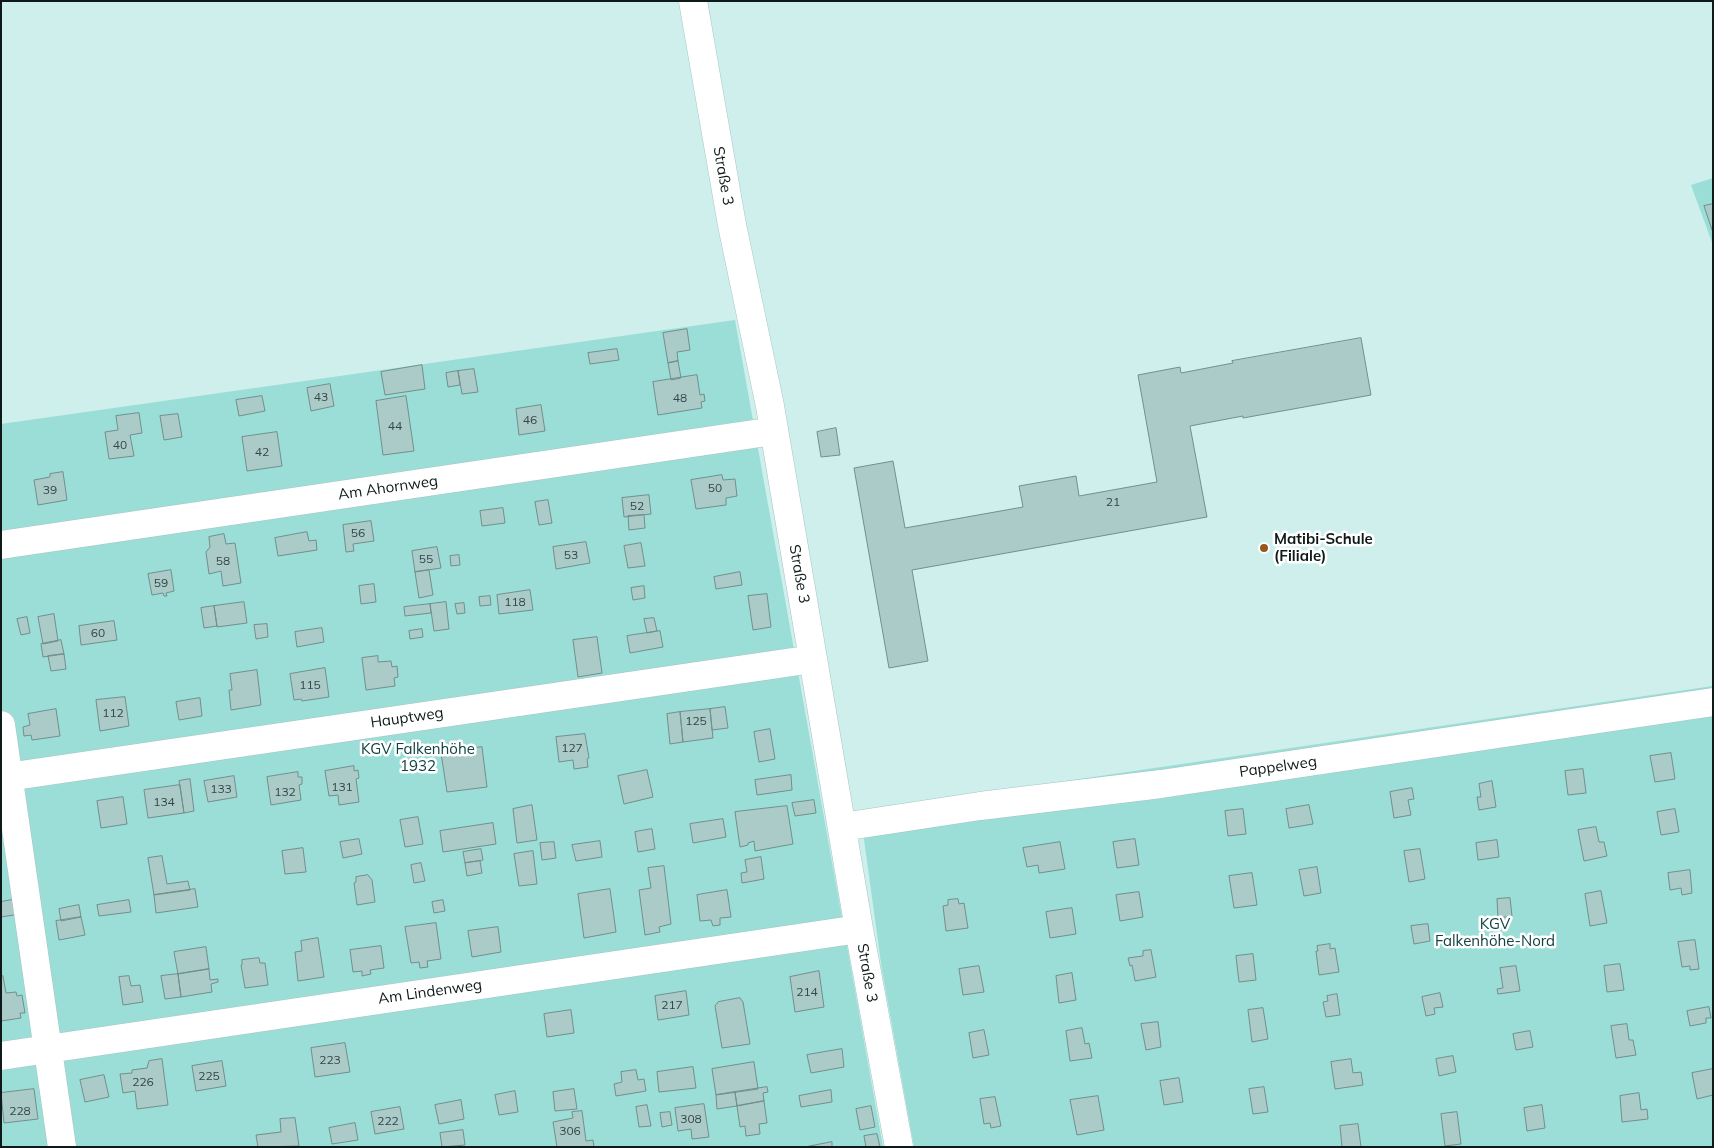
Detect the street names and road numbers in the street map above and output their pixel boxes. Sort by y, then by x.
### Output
street label: Straße 3 [709,145,737,207]
street label: Am Ahornweg [337,472,439,504]
street label: Straße 3 [785,543,813,605]
street label: Hauptweg [369,704,445,732]
street label: Pappelweg [1238,753,1318,781]
street label: Straße 3 [853,942,881,1004]
street label: Am Lindenweg [377,976,483,1008]

